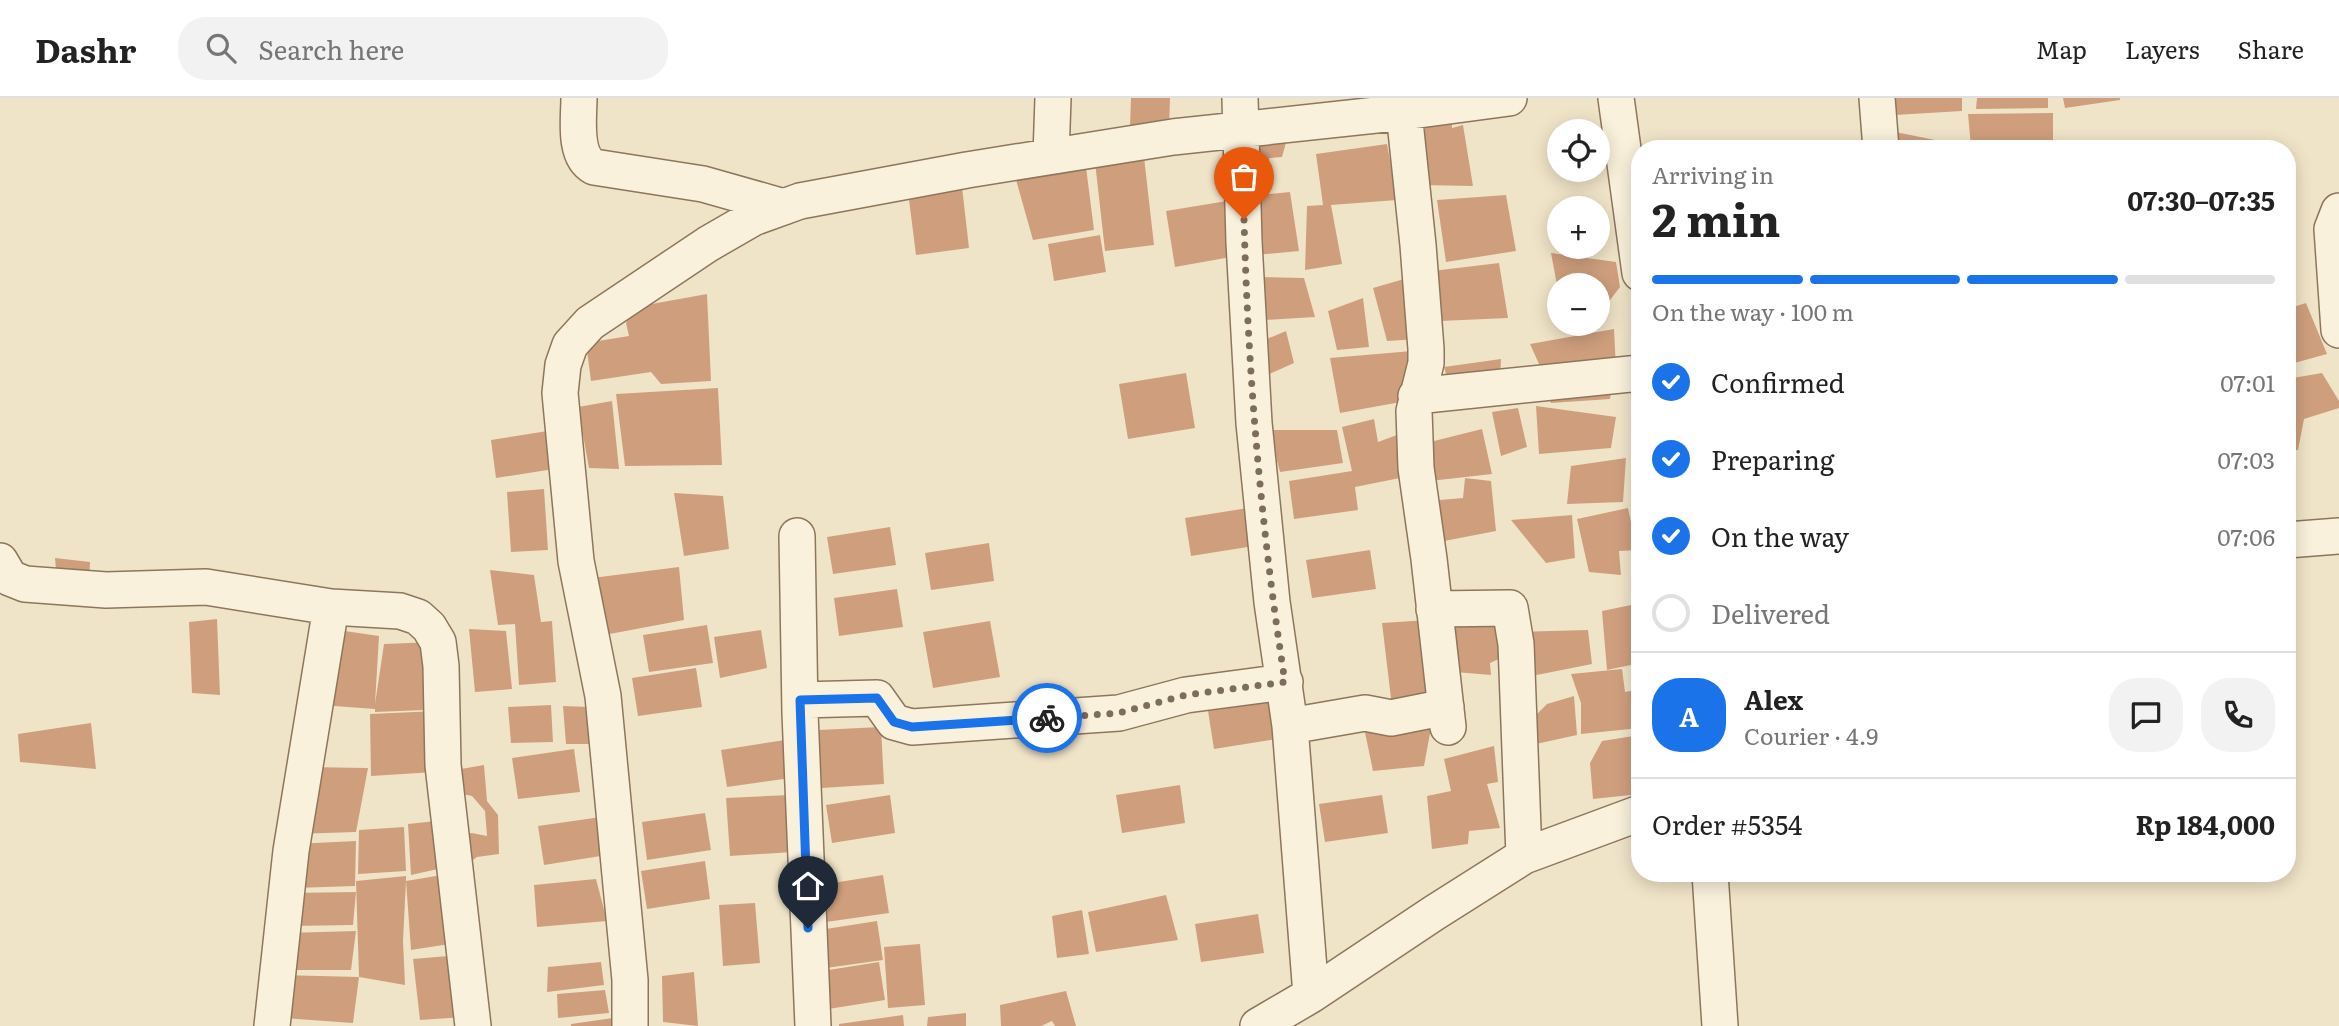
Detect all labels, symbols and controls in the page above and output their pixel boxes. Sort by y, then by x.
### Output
search box [178,17,668,80]
text: Dashr [35,24,136,73]
icon: search [202,29,240,67]
text: Search here [258,29,404,68]
text: Map [2036,31,2087,66]
text: Layers [2125,31,2199,66]
text: Share [2237,31,2304,66]
map controls [1547,119,1610,336]
button: locate [1547,119,1610,182]
pin [1214,147,1274,219]
text: Arriving in [1652,157,1774,191]
icon: bag [1225,158,1263,196]
text: 07:30–07:35 [2127,180,2275,219]
text: 2 min [1652,183,1781,251]
button: + [1547,196,1610,259]
button: − [1547,273,1610,336]
text: On the way · 100 m [1652,294,1854,328]
text: Confirmed [1711,362,1845,401]
icon: check [1652,363,1690,401]
text: 07:01 [2220,365,2275,399]
text: Preparing [1711,439,1834,478]
icon: check [1652,440,1690,478]
text: 07:03 [2217,442,2275,476]
text: On the way [1711,516,1849,555]
icon: check [1652,517,1690,555]
text: 07:06 [2217,519,2275,553]
text: Delivered [1711,593,1830,632]
button: chat [2109,678,2183,752]
button: phone [2201,678,2275,752]
text: Alex [1744,679,1803,718]
courier [1012,683,1082,753]
text: A [1679,696,1699,735]
icon: bike [1028,699,1066,737]
text: Courier · 4.9 [1744,718,1878,752]
text: Order #5354 [1652,804,1802,843]
text: Rp 184,000 [2135,804,2275,843]
pin [778,856,838,928]
icon: home [789,867,827,905]

